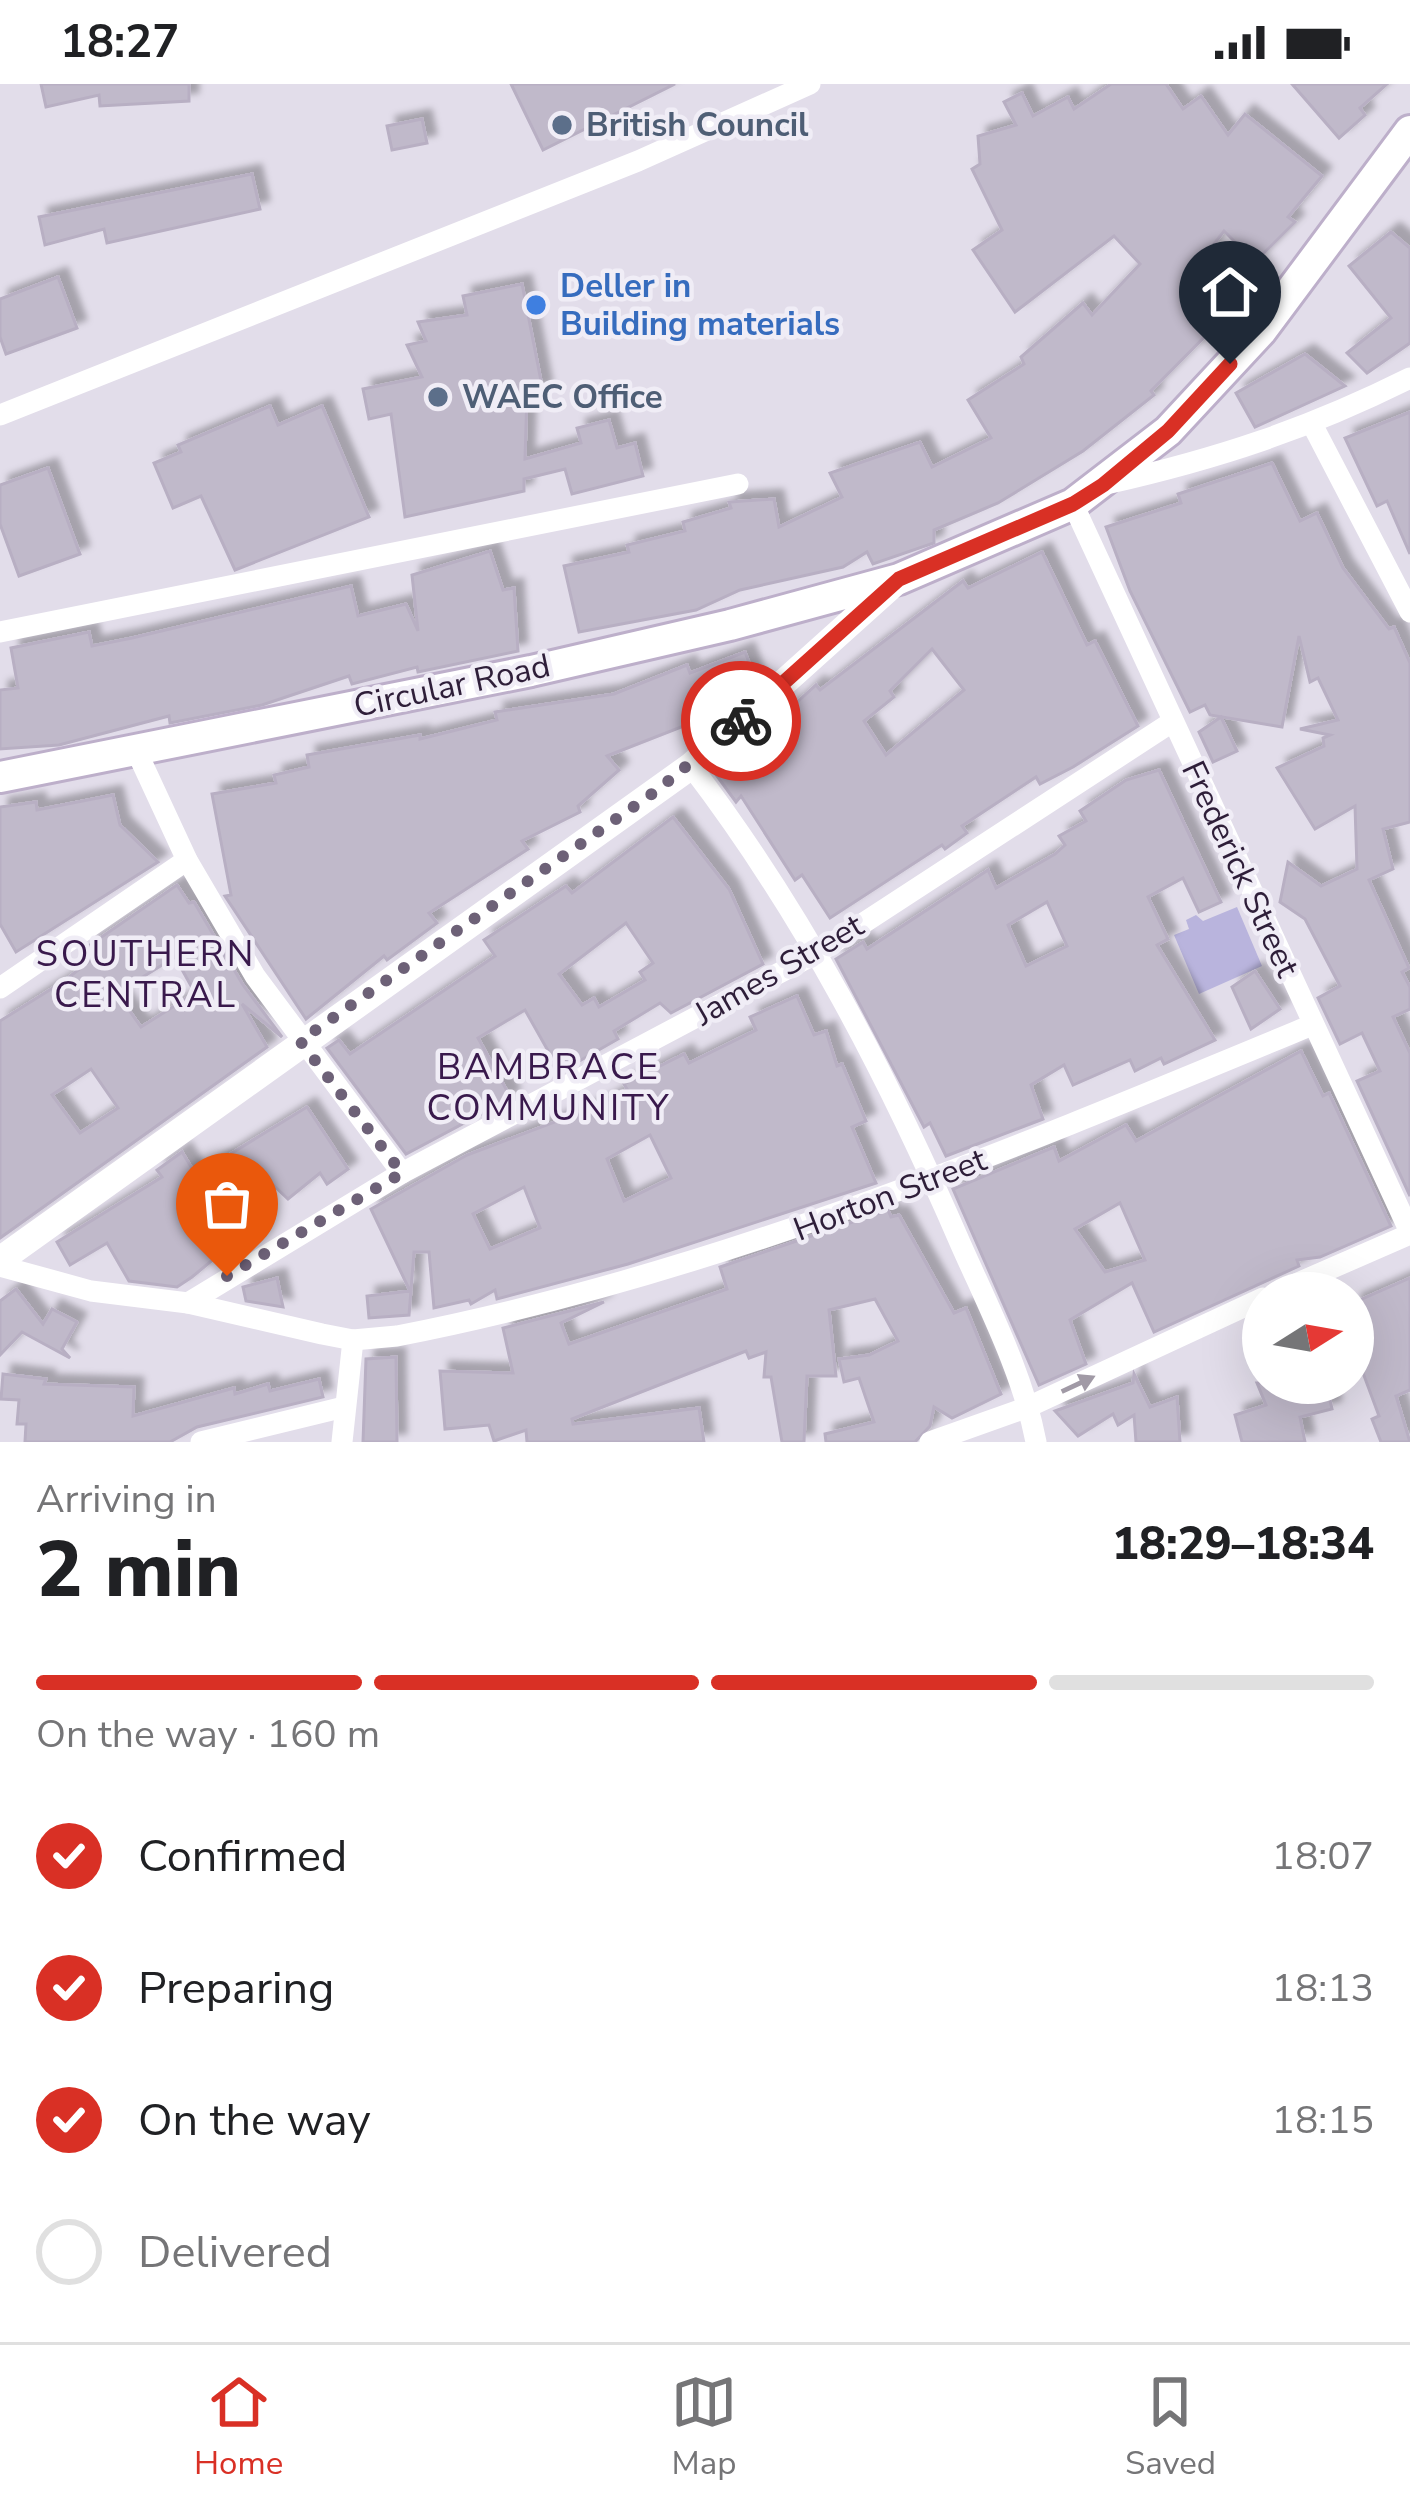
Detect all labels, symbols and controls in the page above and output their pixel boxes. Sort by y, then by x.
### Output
text: 18:27 [60,12,179,73]
place label: British Council [586,103,809,148]
marker: British Council [549,112,575,138]
pin [1179,241,1281,364]
icon: home [1197,259,1263,325]
place label: Deller in Building materials [560,264,840,347]
marker: Deller in Building materials [523,292,549,318]
place label: WAEC Office [462,375,663,420]
marker: WAEC Office [425,384,451,410]
street label: Circular Road [350,643,554,729]
courier [681,661,801,781]
icon: bike [708,688,774,754]
street label: Frederick Street [1170,754,1310,985]
street label: James Street [685,903,872,1037]
district label: SOUTHERN CENTRAL [36,930,256,1020]
district label: BAMBRACE COMMUNITY [426,1043,672,1133]
street label: Horton Street [787,1137,993,1252]
pin [176,1153,278,1276]
icon: bag [194,1171,260,1237]
north arrow [1242,1272,1374,1404]
map controls [1242,1272,1374,1404]
one-way arrow [1061,1374,1096,1394]
text: Arriving in [36,1473,217,1526]
text: 18:29–18:34 [1112,1514,1374,1575]
text: 2 min [36,1517,241,1624]
text: On the way · 160 m [36,1708,380,1761]
icon: check [36,1823,102,1889]
text: Confirmed [138,1826,347,1887]
text: 18:07 [1272,1830,1374,1883]
icon: check [36,1955,102,2021]
text: Preparing [138,1958,334,2019]
text: 18:13 [1272,1962,1374,2015]
icon: check [36,2087,102,2153]
text: On the way [138,2090,371,2151]
text: 18:15 [1272,2094,1374,2147]
text: Delivered [138,2222,332,2283]
tab: Home [194,2369,283,2486]
tab: Map [671,2369,737,2486]
tab: Saved [1125,2369,1216,2486]

